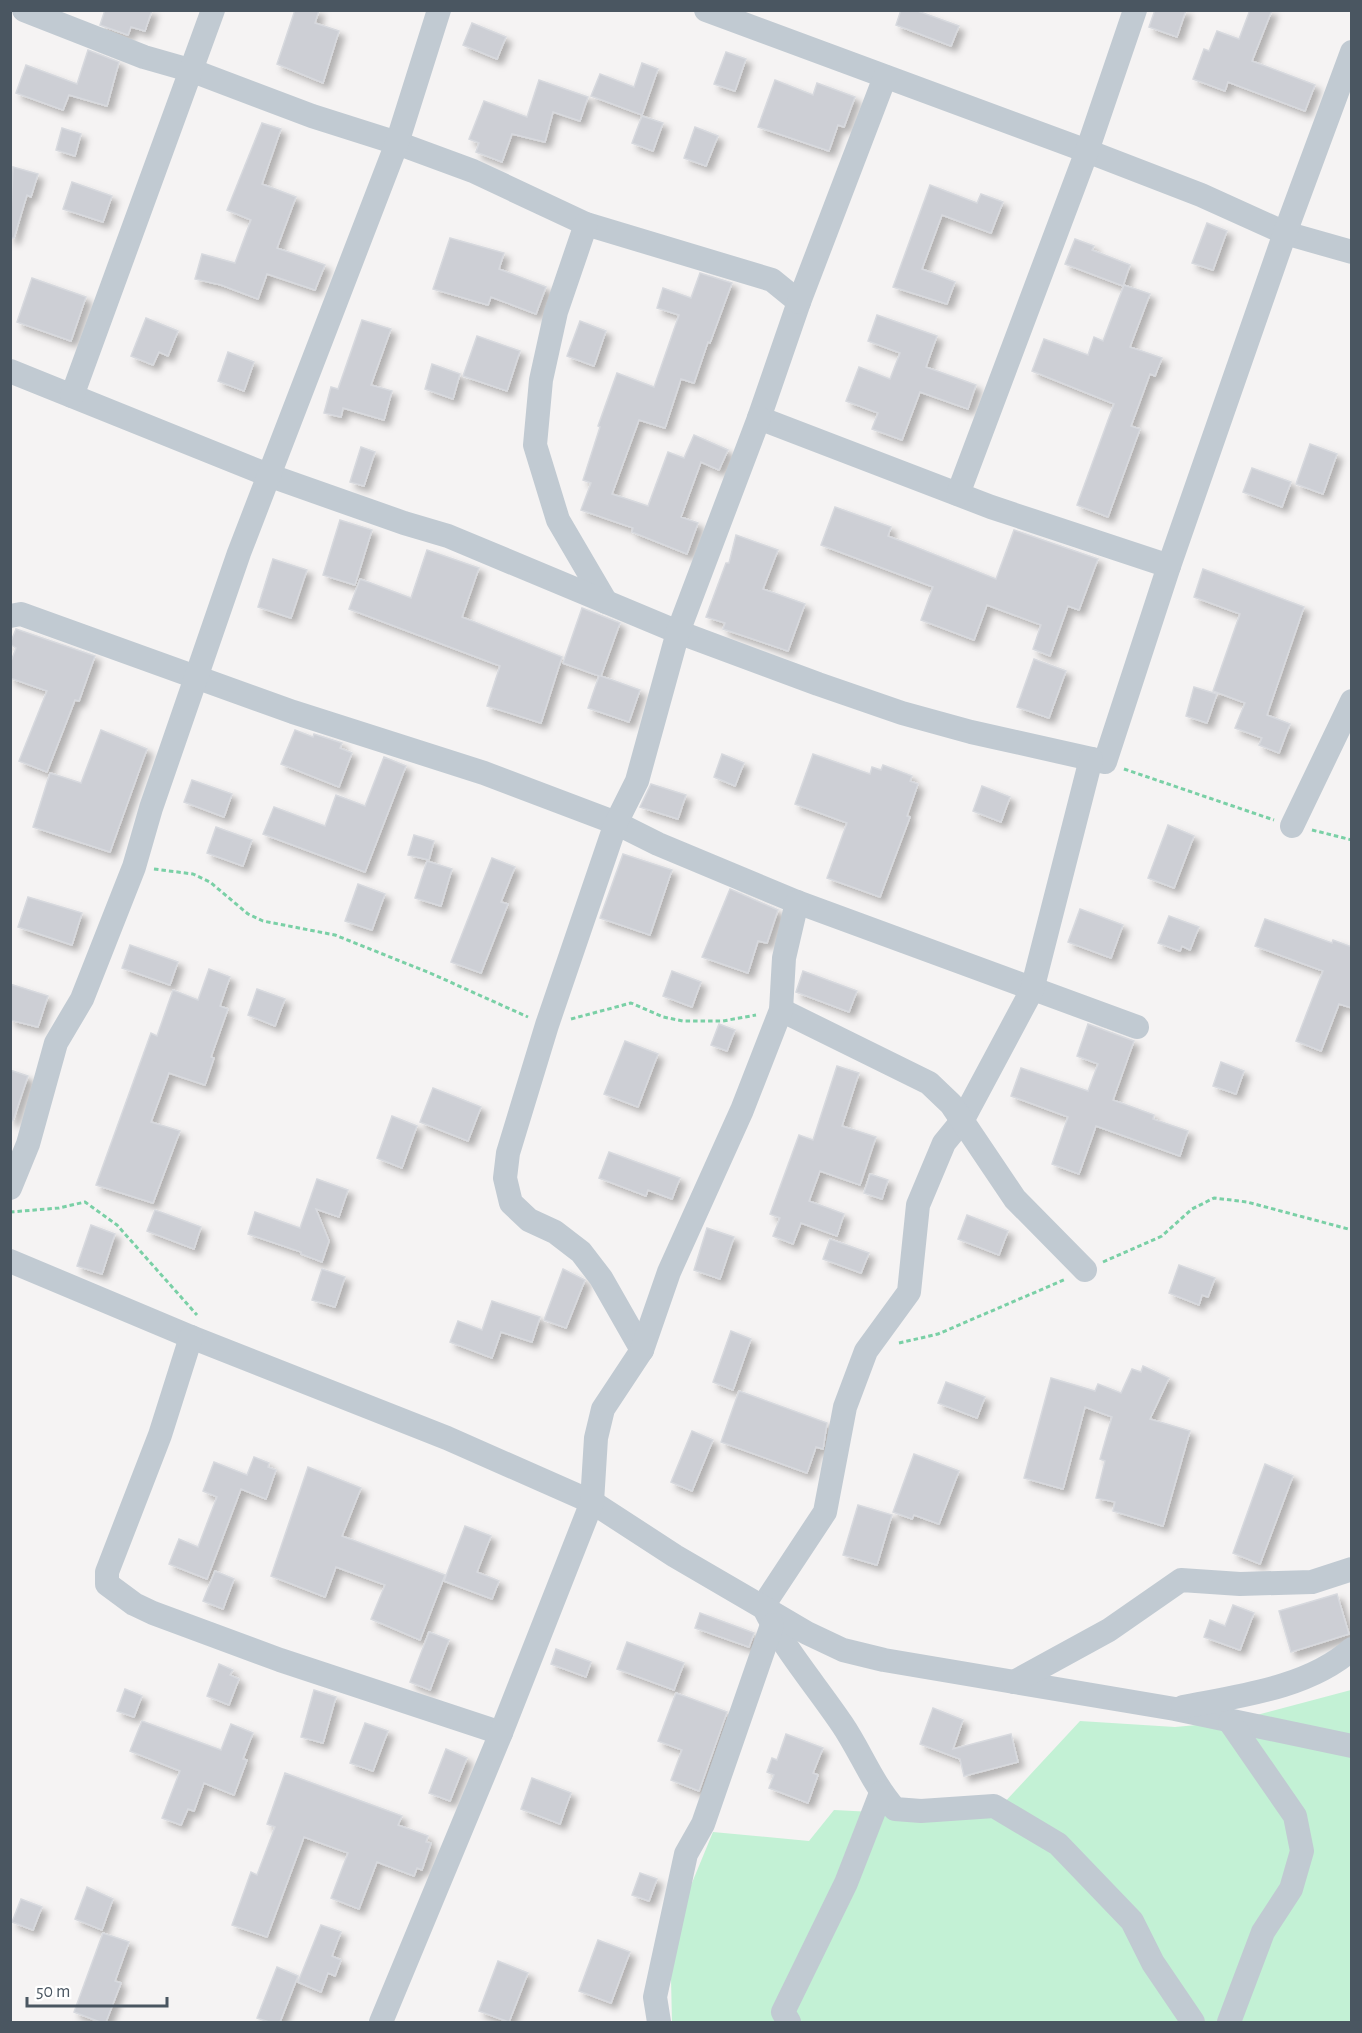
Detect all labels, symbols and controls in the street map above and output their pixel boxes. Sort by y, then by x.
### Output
scale bar [27,1970,166,2008]
text: 50 m [36,1983,70,2001]

